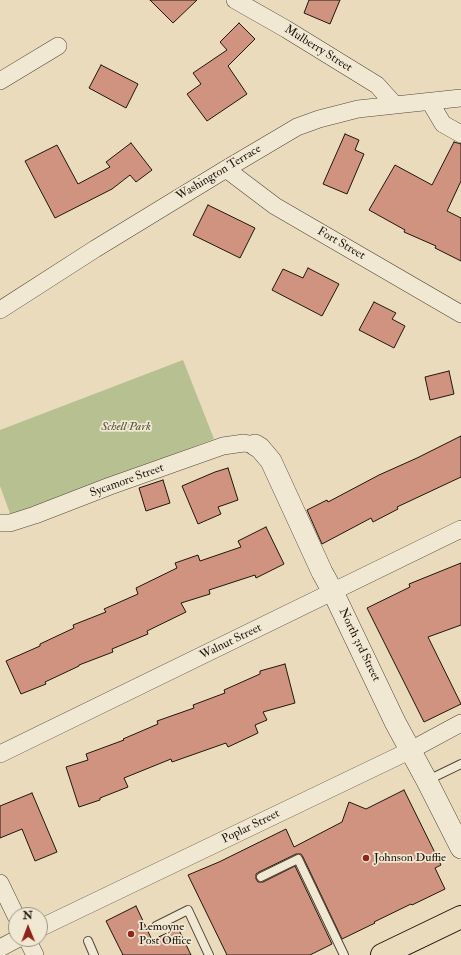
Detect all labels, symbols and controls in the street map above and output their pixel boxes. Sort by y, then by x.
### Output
street label: Mulberry Street [281,22,355,76]
street label: Washington Terrace [174,142,264,204]
street label: Fort Street [315,225,367,263]
park label: Schell Park [101,420,151,434]
street label: Sycamore Street [88,461,166,501]
street label: North 3rd Street [335,606,383,684]
street label: Walnut Street [198,621,264,663]
street label: Poplar Street [220,807,282,847]
place label: Johnson Duffie [374,851,446,865]
marker: Johnson Duffie [361,853,371,863]
north arrow [8,907,48,947]
text: N [23,909,33,922]
place label: Lemoyne Post Office [139,920,191,948]
marker: Lemoyne Post Office [126,929,136,939]

